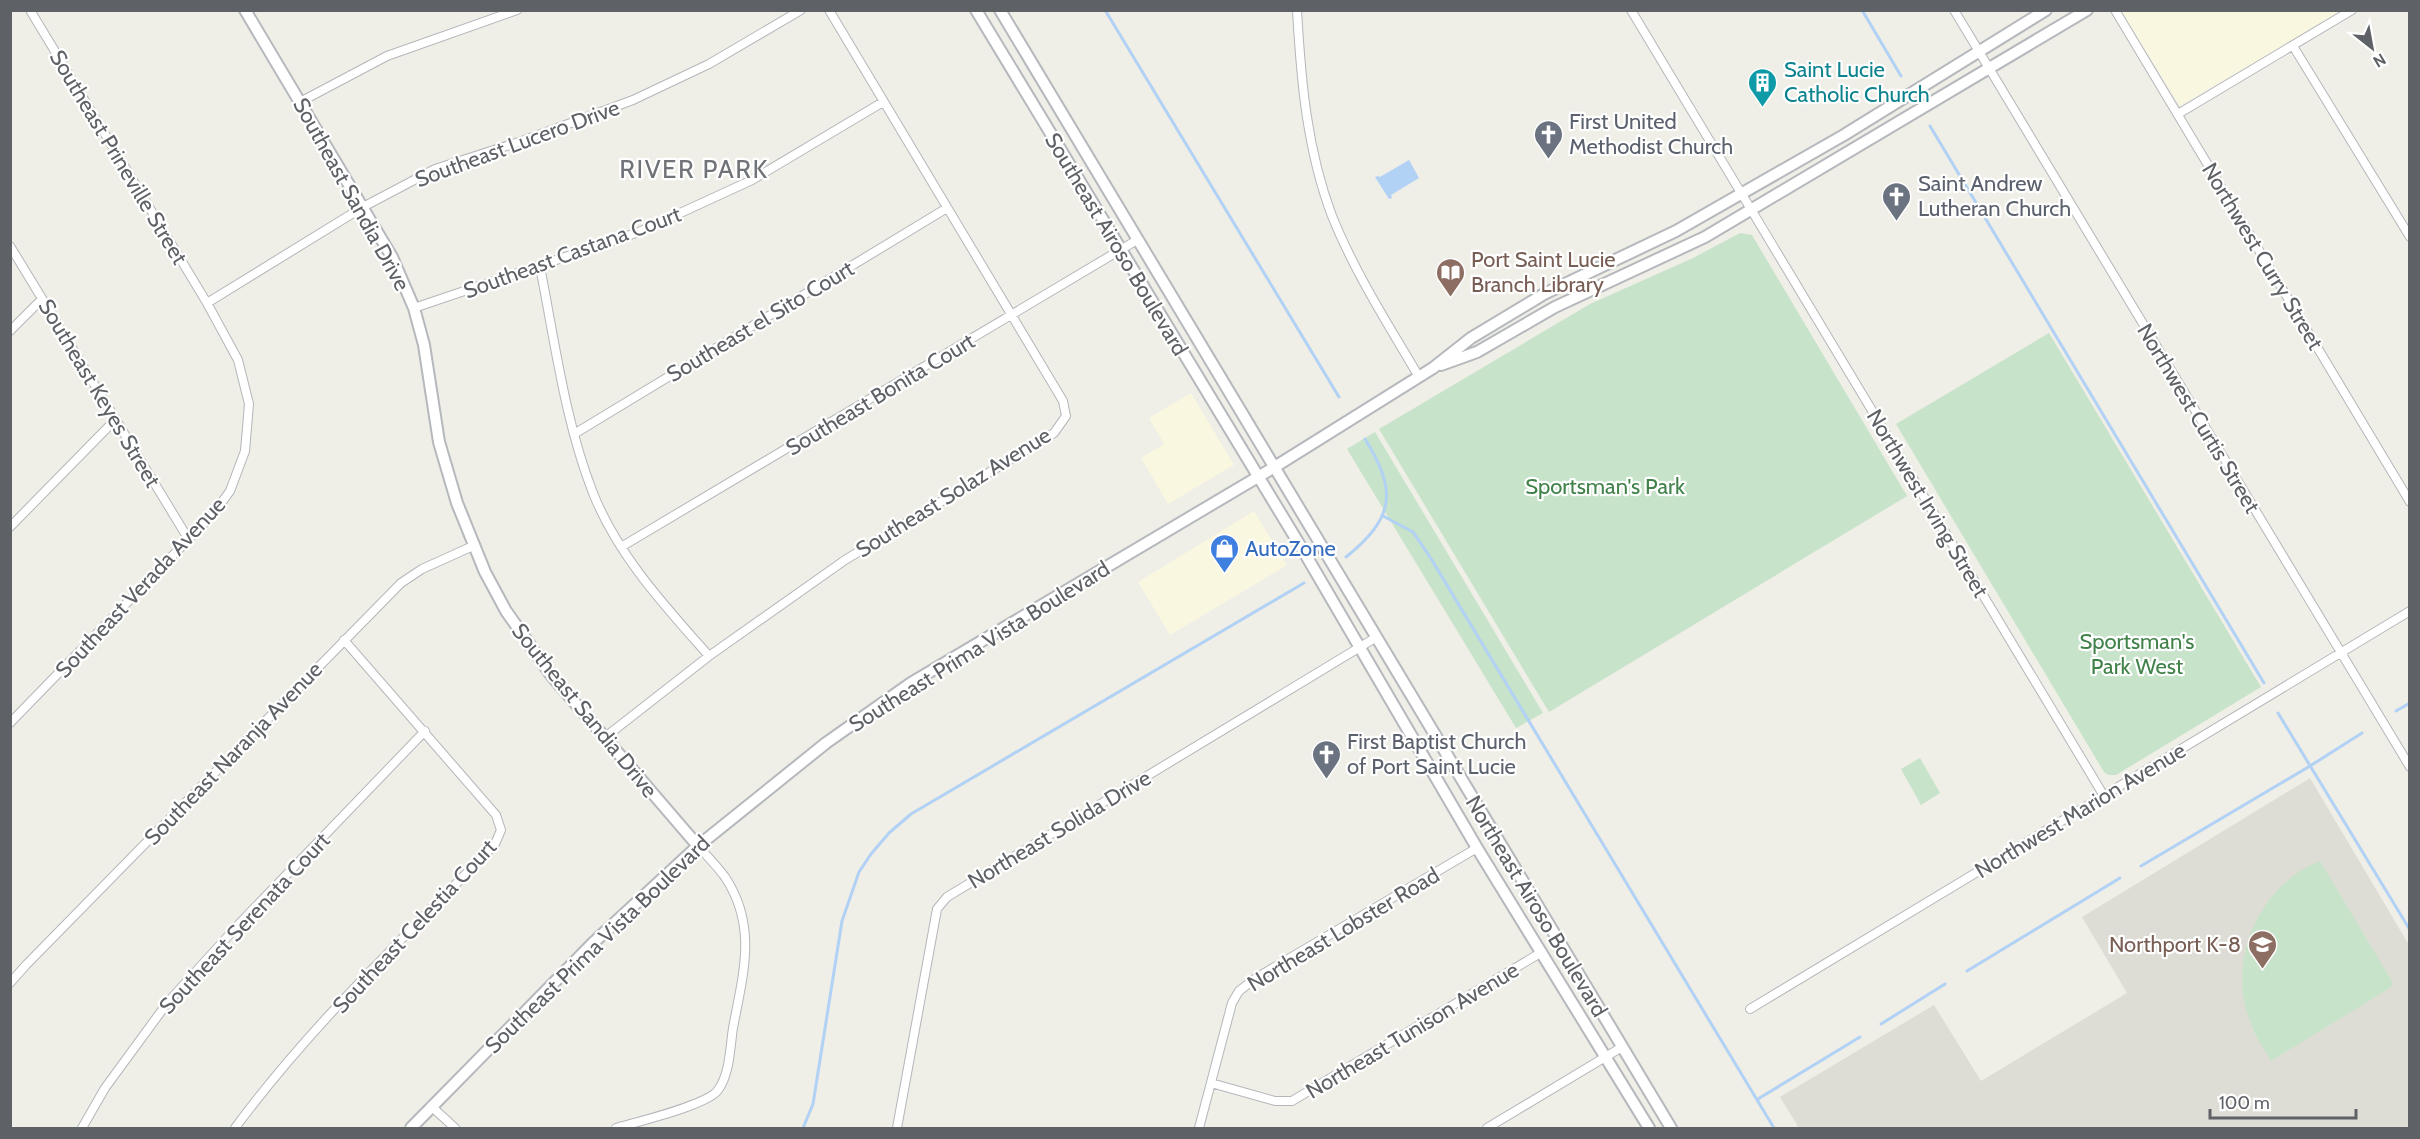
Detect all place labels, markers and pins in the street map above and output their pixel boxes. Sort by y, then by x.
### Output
place label: Saint Lucie Catholic Church [1784,56,1930,108]
building icon: Saint Lucie Catholic Church [1747,66,1779,108]
place label: First United Methodist Church [1569,108,1733,160]
church icon: First United Methodist Church [1532,118,1564,160]
place label: Saint Andrew Lutheran Church [1918,170,2071,222]
church icon: Saint Andrew Lutheran Church [1881,180,1913,222]
place label: Port Saint Lucie Branch Library [1471,246,1616,298]
library icon: Port Saint Lucie Branch Library [1434,256,1466,298]
shop icon: AutoZone [1208,532,1240,574]
place label: AutoZone [1245,535,1336,562]
place label: First Baptist Church of Port Saint Lucie [1347,728,1526,780]
church icon: First Baptist Church of Port Saint Lucie [1310,738,1342,780]
school or university icon: Northport K-8 [2246,928,2278,970]
place label: Northport K-8 [2109,931,2241,958]

